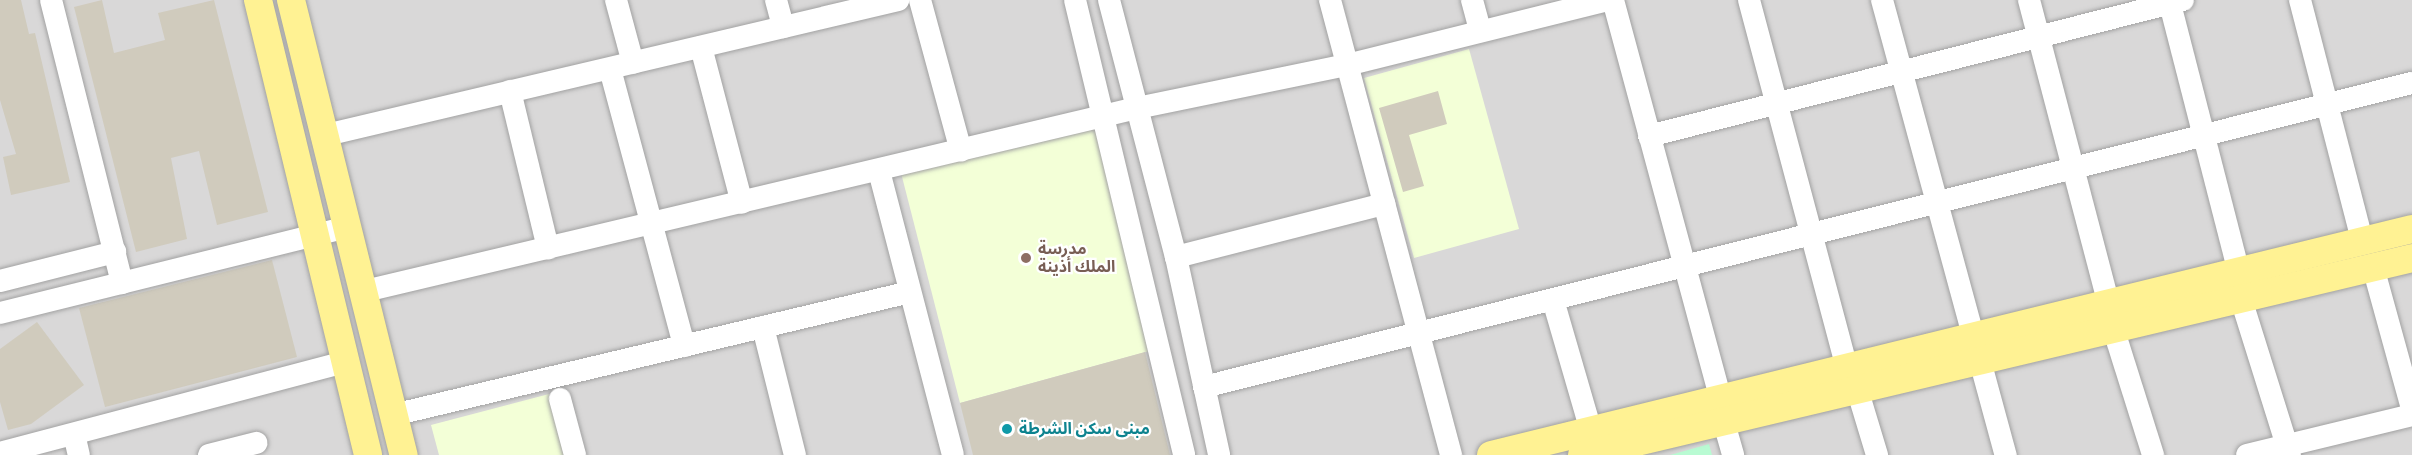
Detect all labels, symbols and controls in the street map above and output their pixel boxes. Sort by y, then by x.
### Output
place label: مدرسة الملك أذينة [1038,239,1115,277]
marker: مدرسة الملك أذينة [1019,251,1033,265]
place label: مبنى سكن الشرطة [1019,419,1150,439]
marker: مبنى سكن الشرطة [1000,422,1014,436]

